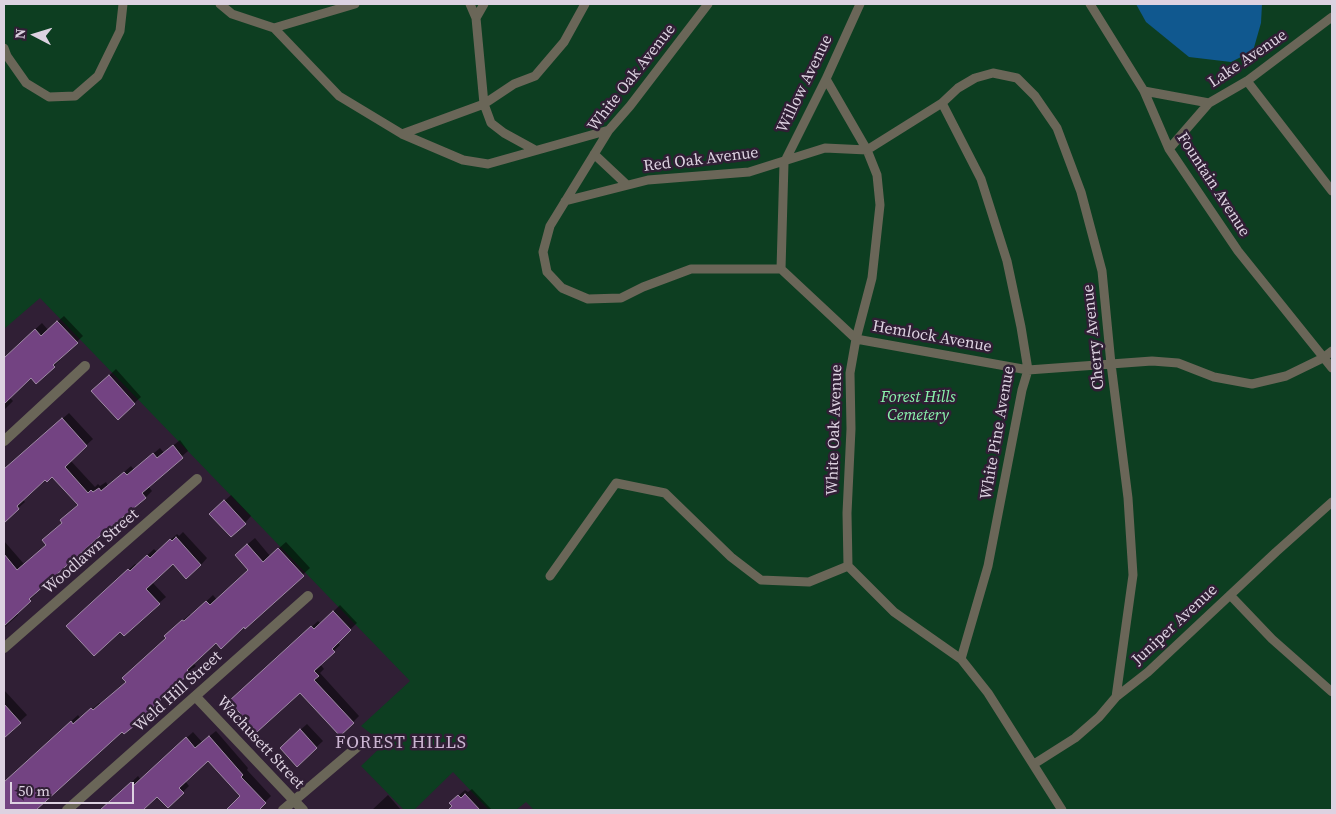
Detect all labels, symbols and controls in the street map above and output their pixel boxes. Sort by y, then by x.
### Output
north arrow [10,10,60,60]
street label: White Oak Avenue [584,20,680,136]
street label: Lake Avenue [1205,26,1291,92]
text: N [10,28,30,40]
street label: Willow Avenue [773,32,837,136]
street label: Fountain Avenue [1172,129,1254,241]
street label: Red Oak Avenue [642,143,760,177]
street label: Cherry Avenue [1079,283,1109,391]
street label: Hemlock Avenue [871,317,993,357]
street label: White Oak Avenue [823,364,847,496]
street label: White Pine Avenue [977,365,1019,501]
park label: Forest Hills Cemetery [881,388,955,426]
street label: Woodlawn Street [39,505,143,599]
street label: Juniper Avenue [1128,581,1222,669]
street label: Weld Hill Street [130,647,226,737]
street label: Wachusett Street [212,693,308,793]
district label: FOREST HILLS [333,732,469,754]
scale bar [12,772,136,804]
text: 50 m [18,780,50,801]

